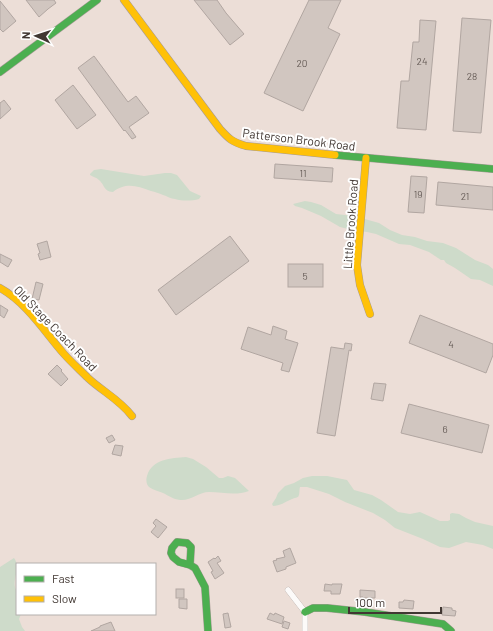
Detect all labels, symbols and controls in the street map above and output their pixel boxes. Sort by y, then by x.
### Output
north arrow [16,16,56,56]
text: N [19,31,32,39]
house number: 24 [417,55,427,67]
house number: 20 [296,57,308,69]
house number: 28 [467,70,477,82]
street label: Patterson Brook Road [242,125,356,153]
house number: 11 [299,167,307,179]
street label: Little Brook Road [340,179,360,269]
house number: 19 [414,188,422,200]
house number: 21 [461,190,469,202]
house number: 5 [302,270,308,282]
street label: Old Stage Coach Road [12,282,100,374]
house number: 4 [448,338,454,350]
house number: 6 [442,423,448,435]
legend [16,563,156,615]
text: Fast [52,571,75,585]
scale bar [349,589,441,615]
text: Slow [52,591,77,605]
text: 100 m [355,595,385,609]

